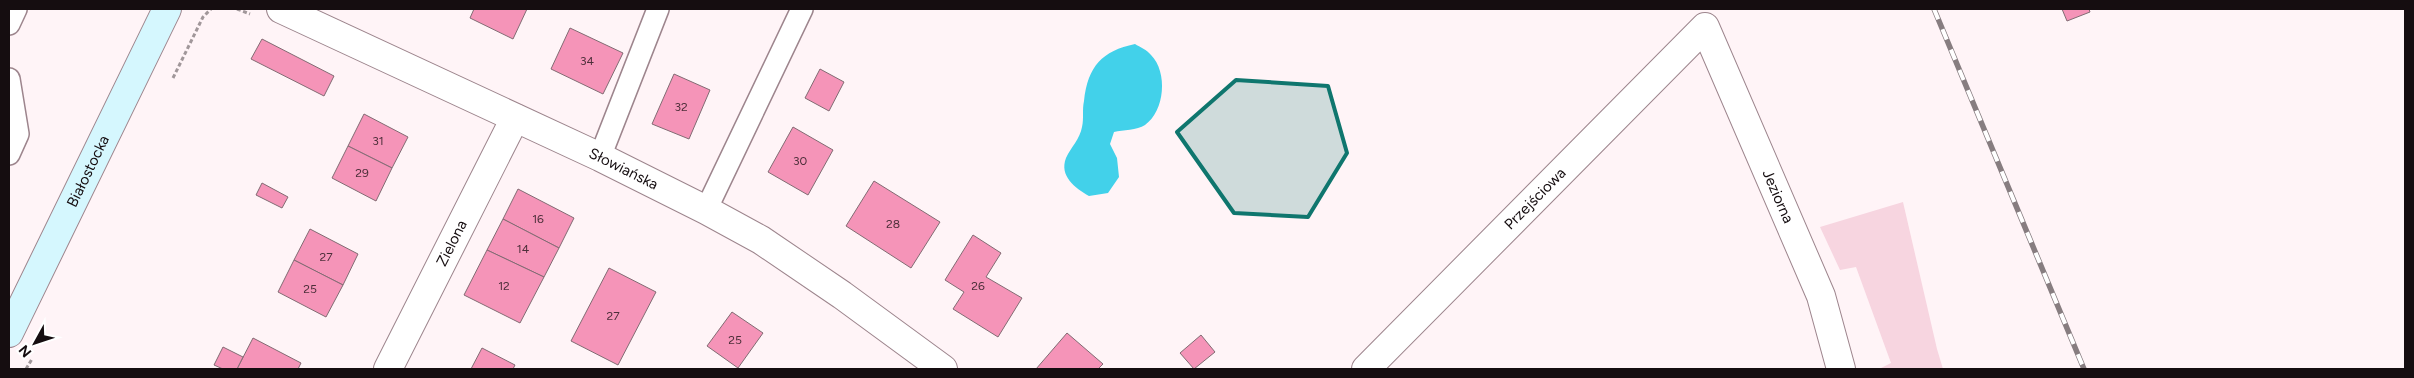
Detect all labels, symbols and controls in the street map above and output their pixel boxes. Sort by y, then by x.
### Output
house number: 34 [580,54,595,68]
house number: 32 [674,100,688,114]
street label: Białostocka [63,132,113,210]
house number: 31 [372,134,384,148]
street label: Słowiańska [586,144,661,194]
house number: 30 [793,154,807,168]
street label: Przejściowa [1500,164,1569,233]
house number: 29 [355,166,369,180]
street label: Jeziorna [1759,167,1798,226]
house number: 16 [532,212,544,226]
street label: Zielona [432,217,471,269]
house number: 28 [886,217,900,231]
house number: 14 [517,242,530,256]
house number: 27 [319,250,333,264]
house number: 12 [498,279,510,293]
house number: 26 [971,279,985,293]
house number: 25 [303,282,317,296]
house number: 27 [606,309,620,323]
north arrow [10,318,60,368]
house number: 25 [728,333,742,347]
text: N [15,341,35,361]

